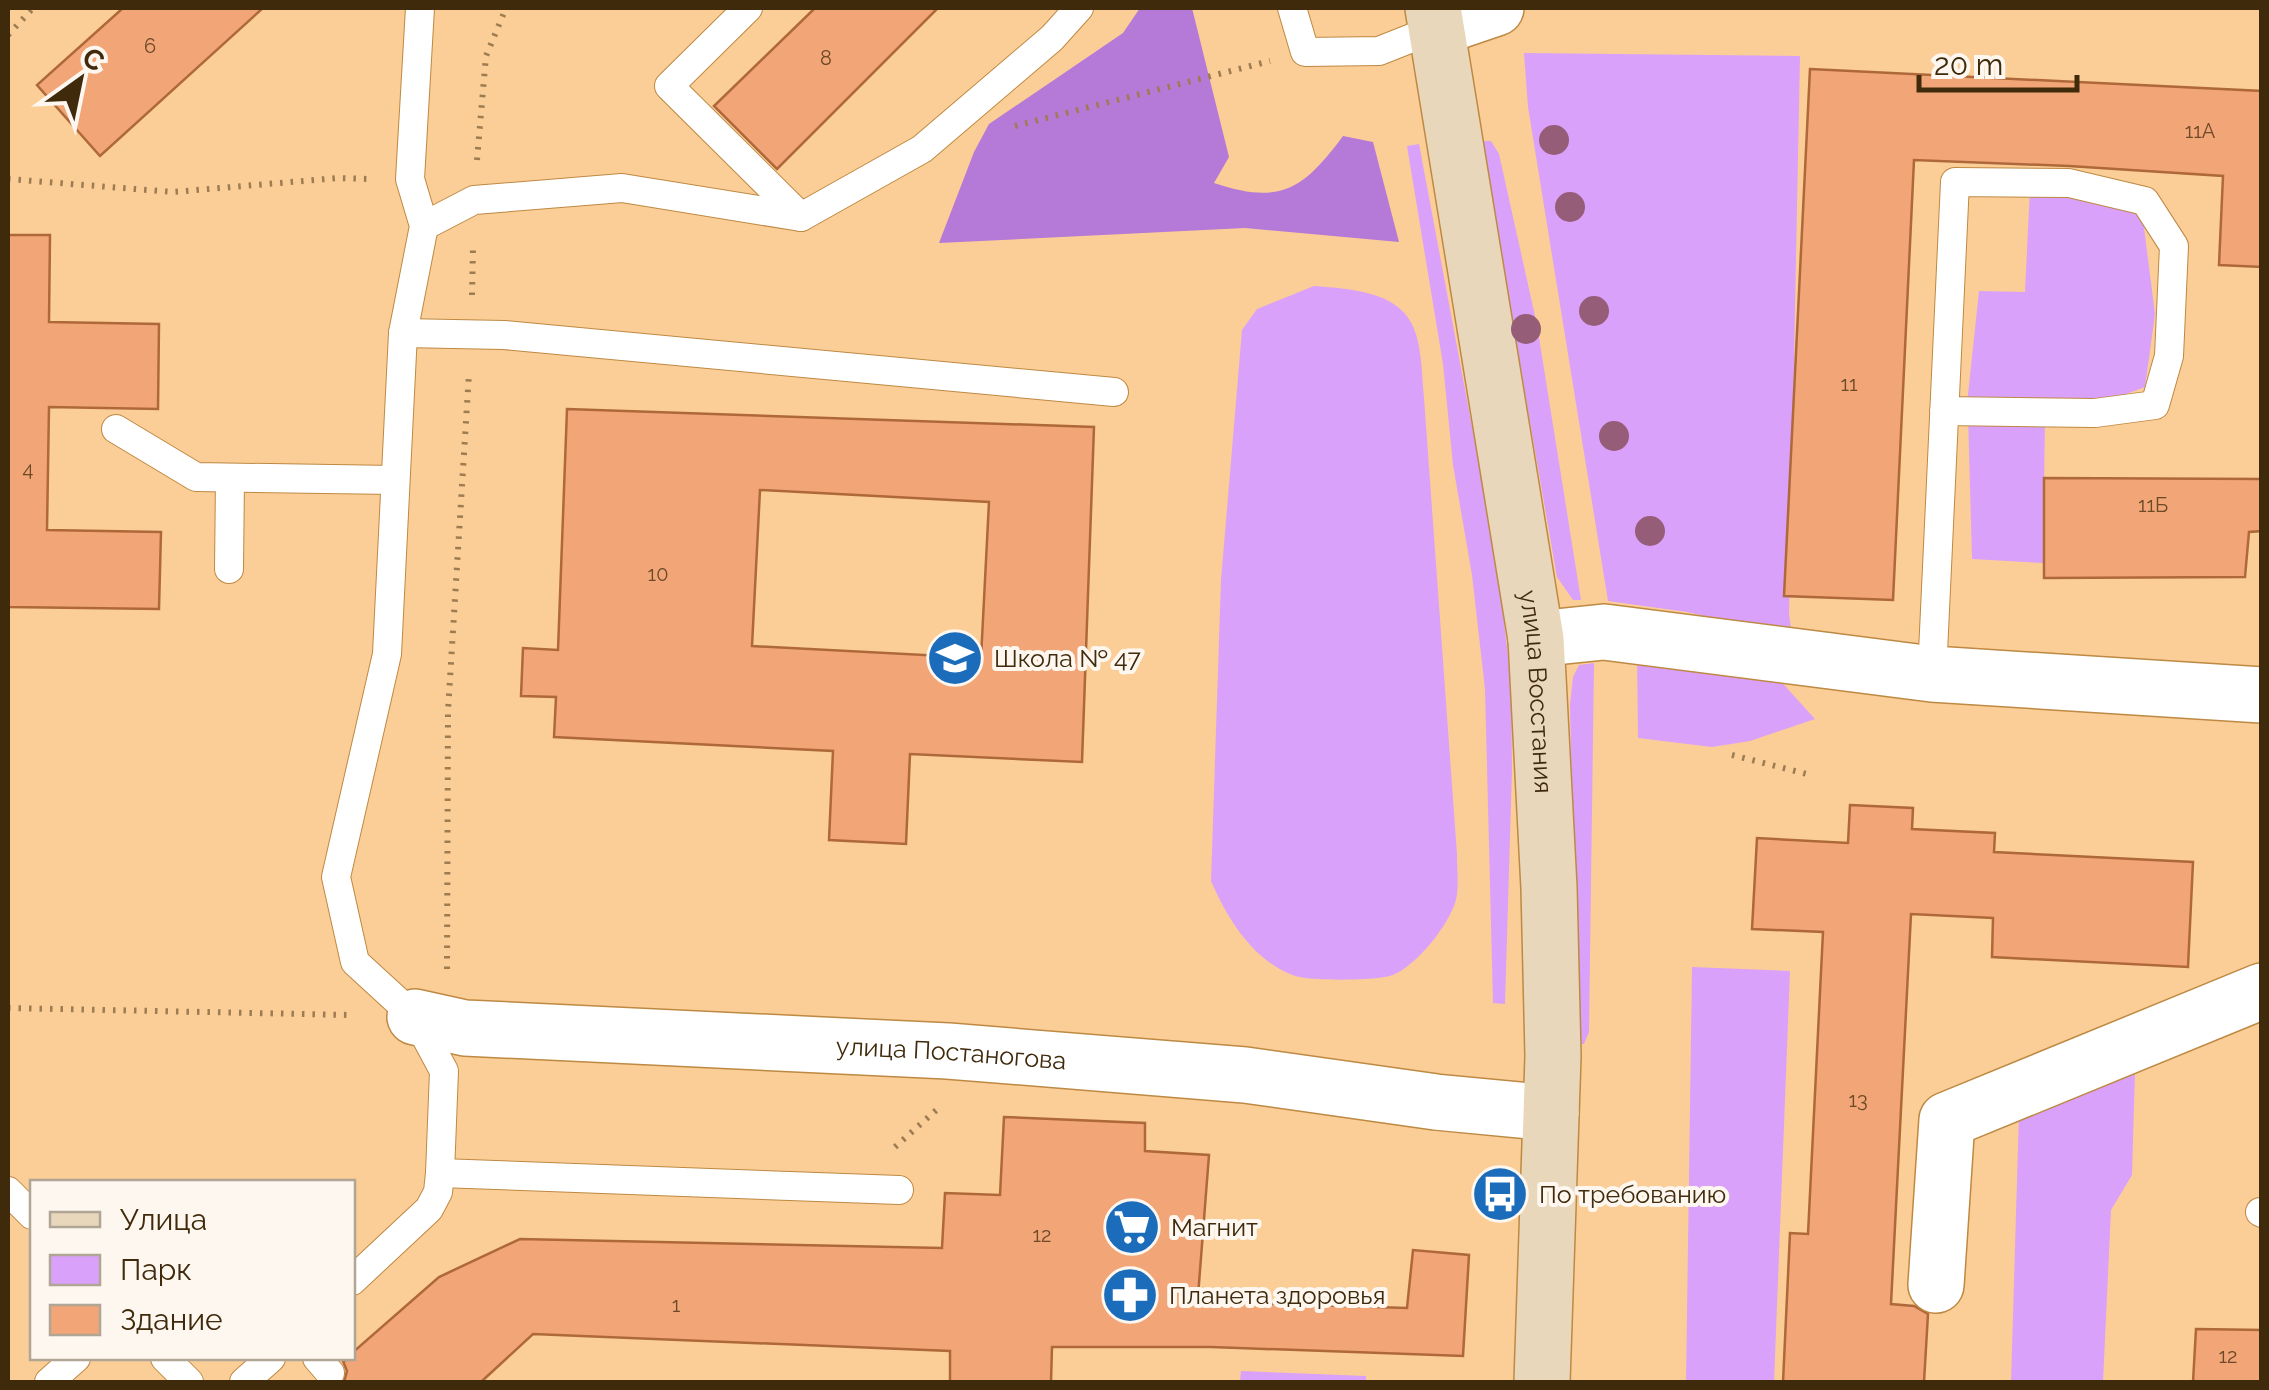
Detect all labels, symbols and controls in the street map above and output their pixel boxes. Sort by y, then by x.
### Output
north arrow [30,30,130,130]
scale bar [1919,30,2076,92]
house number: 6 [144,34,156,58]
text: С [76,40,110,79]
house number: 8 [820,46,832,70]
text: 20 m [1934,47,2003,82]
house number: 11А [2185,119,2216,143]
house number: 11 [1840,372,1858,396]
house number: 4 [23,457,34,481]
house number: 11Б [2138,493,2168,517]
house number: 10 [648,562,668,586]
street label: улица Восстания [1513,588,1559,794]
school or university icon: Школа № 47 [925,628,985,688]
place label: Школа № 47 [994,643,1142,673]
street label: улица Постаногова [835,1031,1067,1076]
house number: 13 [1848,1088,1868,1112]
bus stop icon: По требованию [1470,1164,1530,1224]
place label: По требованию [1539,1179,1726,1209]
legend [30,1180,355,1360]
supermarket icon: Магнит [1102,1197,1162,1257]
text: Улица [120,1202,207,1237]
place label: Магнит [1171,1212,1258,1242]
house number: 12 [1033,1223,1051,1247]
text: Парк [120,1252,192,1287]
pharmacy icon: Планета здоровья [1100,1265,1160,1325]
place label: Планета здоровья [1169,1280,1385,1310]
house number: 1 [672,1293,681,1317]
text: Здание [120,1302,223,1337]
house number: 12 [2219,1344,2237,1368]

